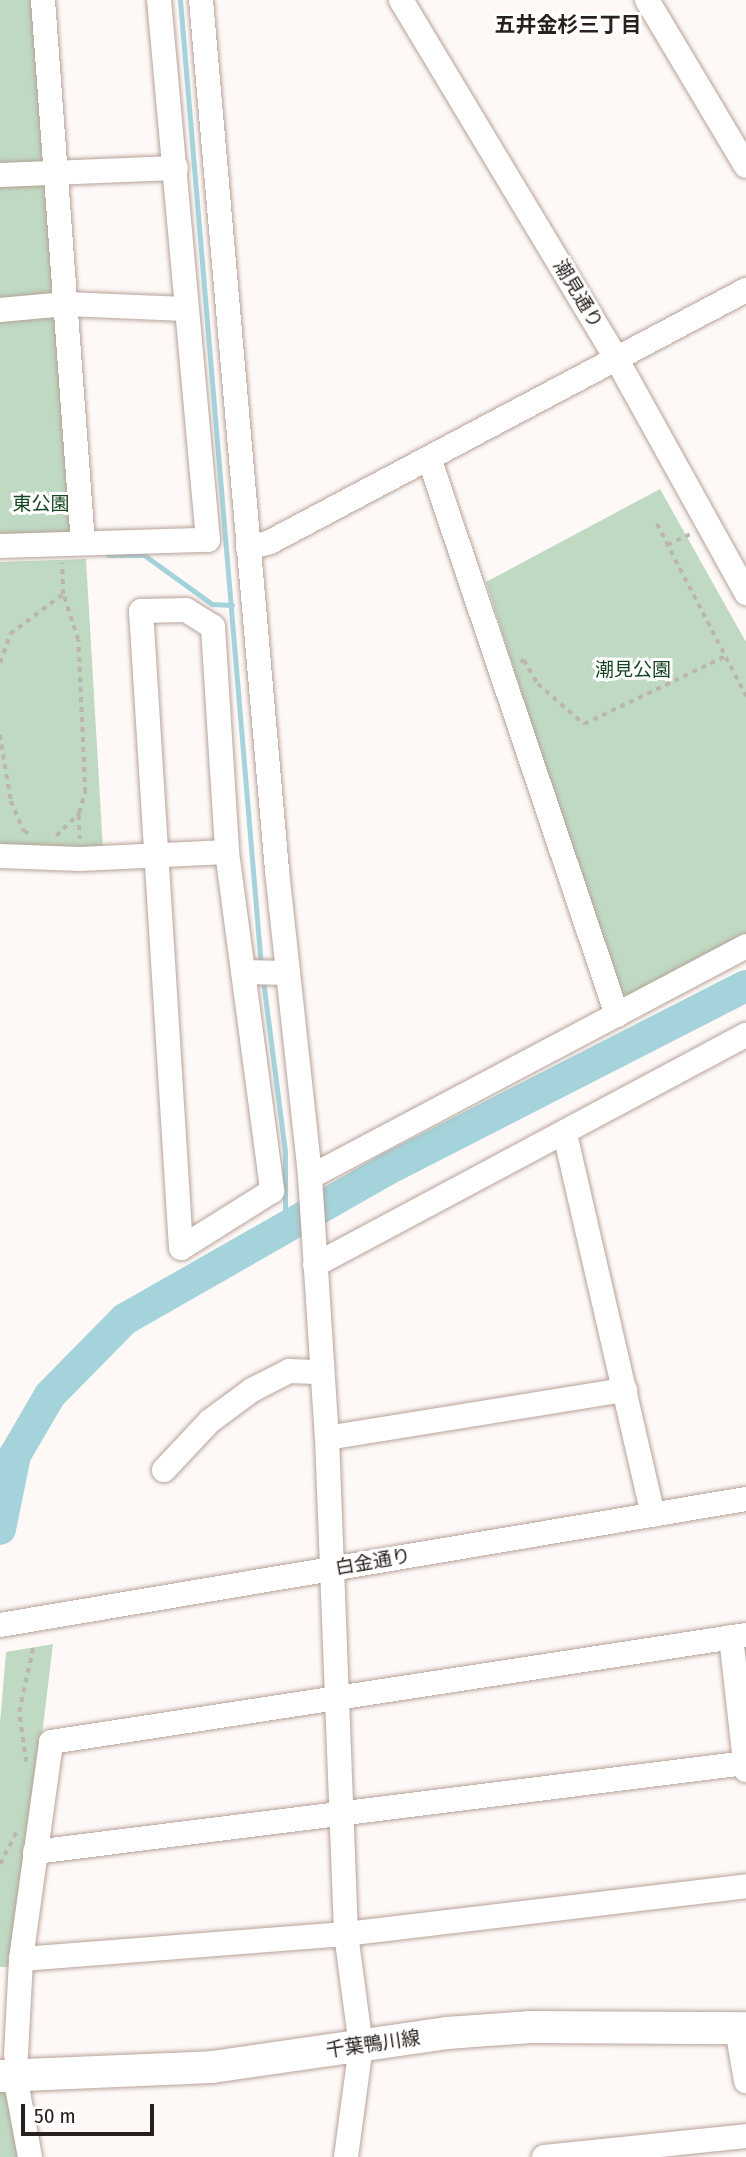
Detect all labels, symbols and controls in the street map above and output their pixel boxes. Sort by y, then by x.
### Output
district label: 五井金杉三丁目 [495,12,641,38]
street label: 潮見通り [549,256,607,332]
park label: 東公園 [13,493,69,515]
park label: 潮見公園 [595,659,671,681]
street label: 白金通り [334,1544,412,1580]
street label: 千葉鴨川線 [324,2026,422,2062]
scale bar [24,2090,158,2134]
text: 50 m [34,2103,76,2129]

